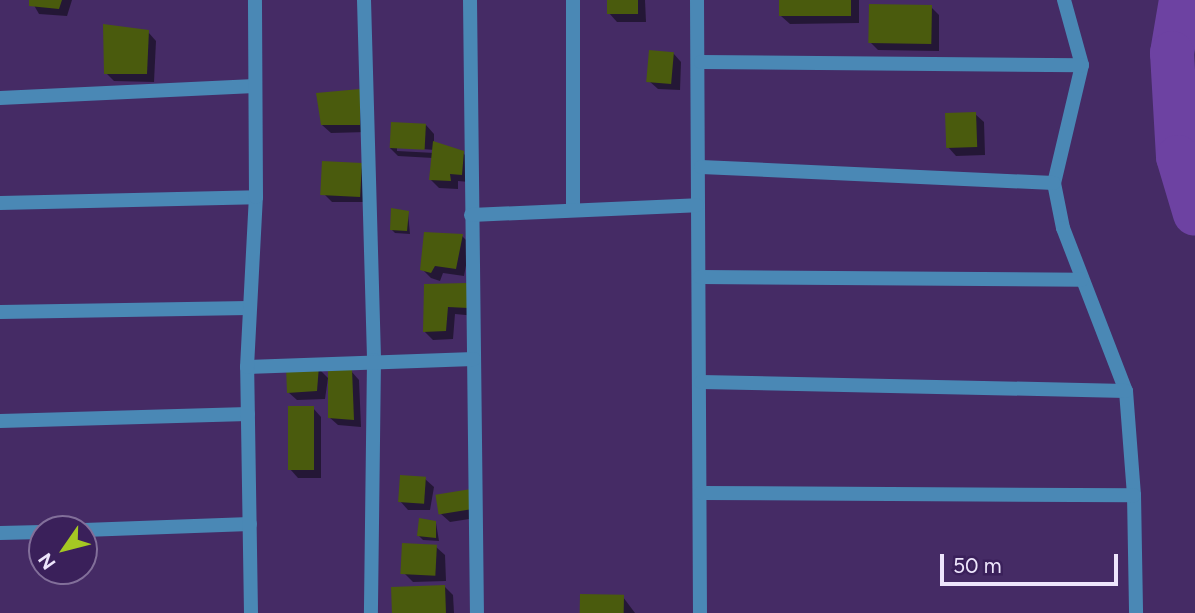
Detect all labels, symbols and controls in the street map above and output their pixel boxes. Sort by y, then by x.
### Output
north arrow [28,515,98,585]
scale bar [943,540,1122,584]
text: N [33,549,61,574]
text: 50 m [953,553,1002,578]

